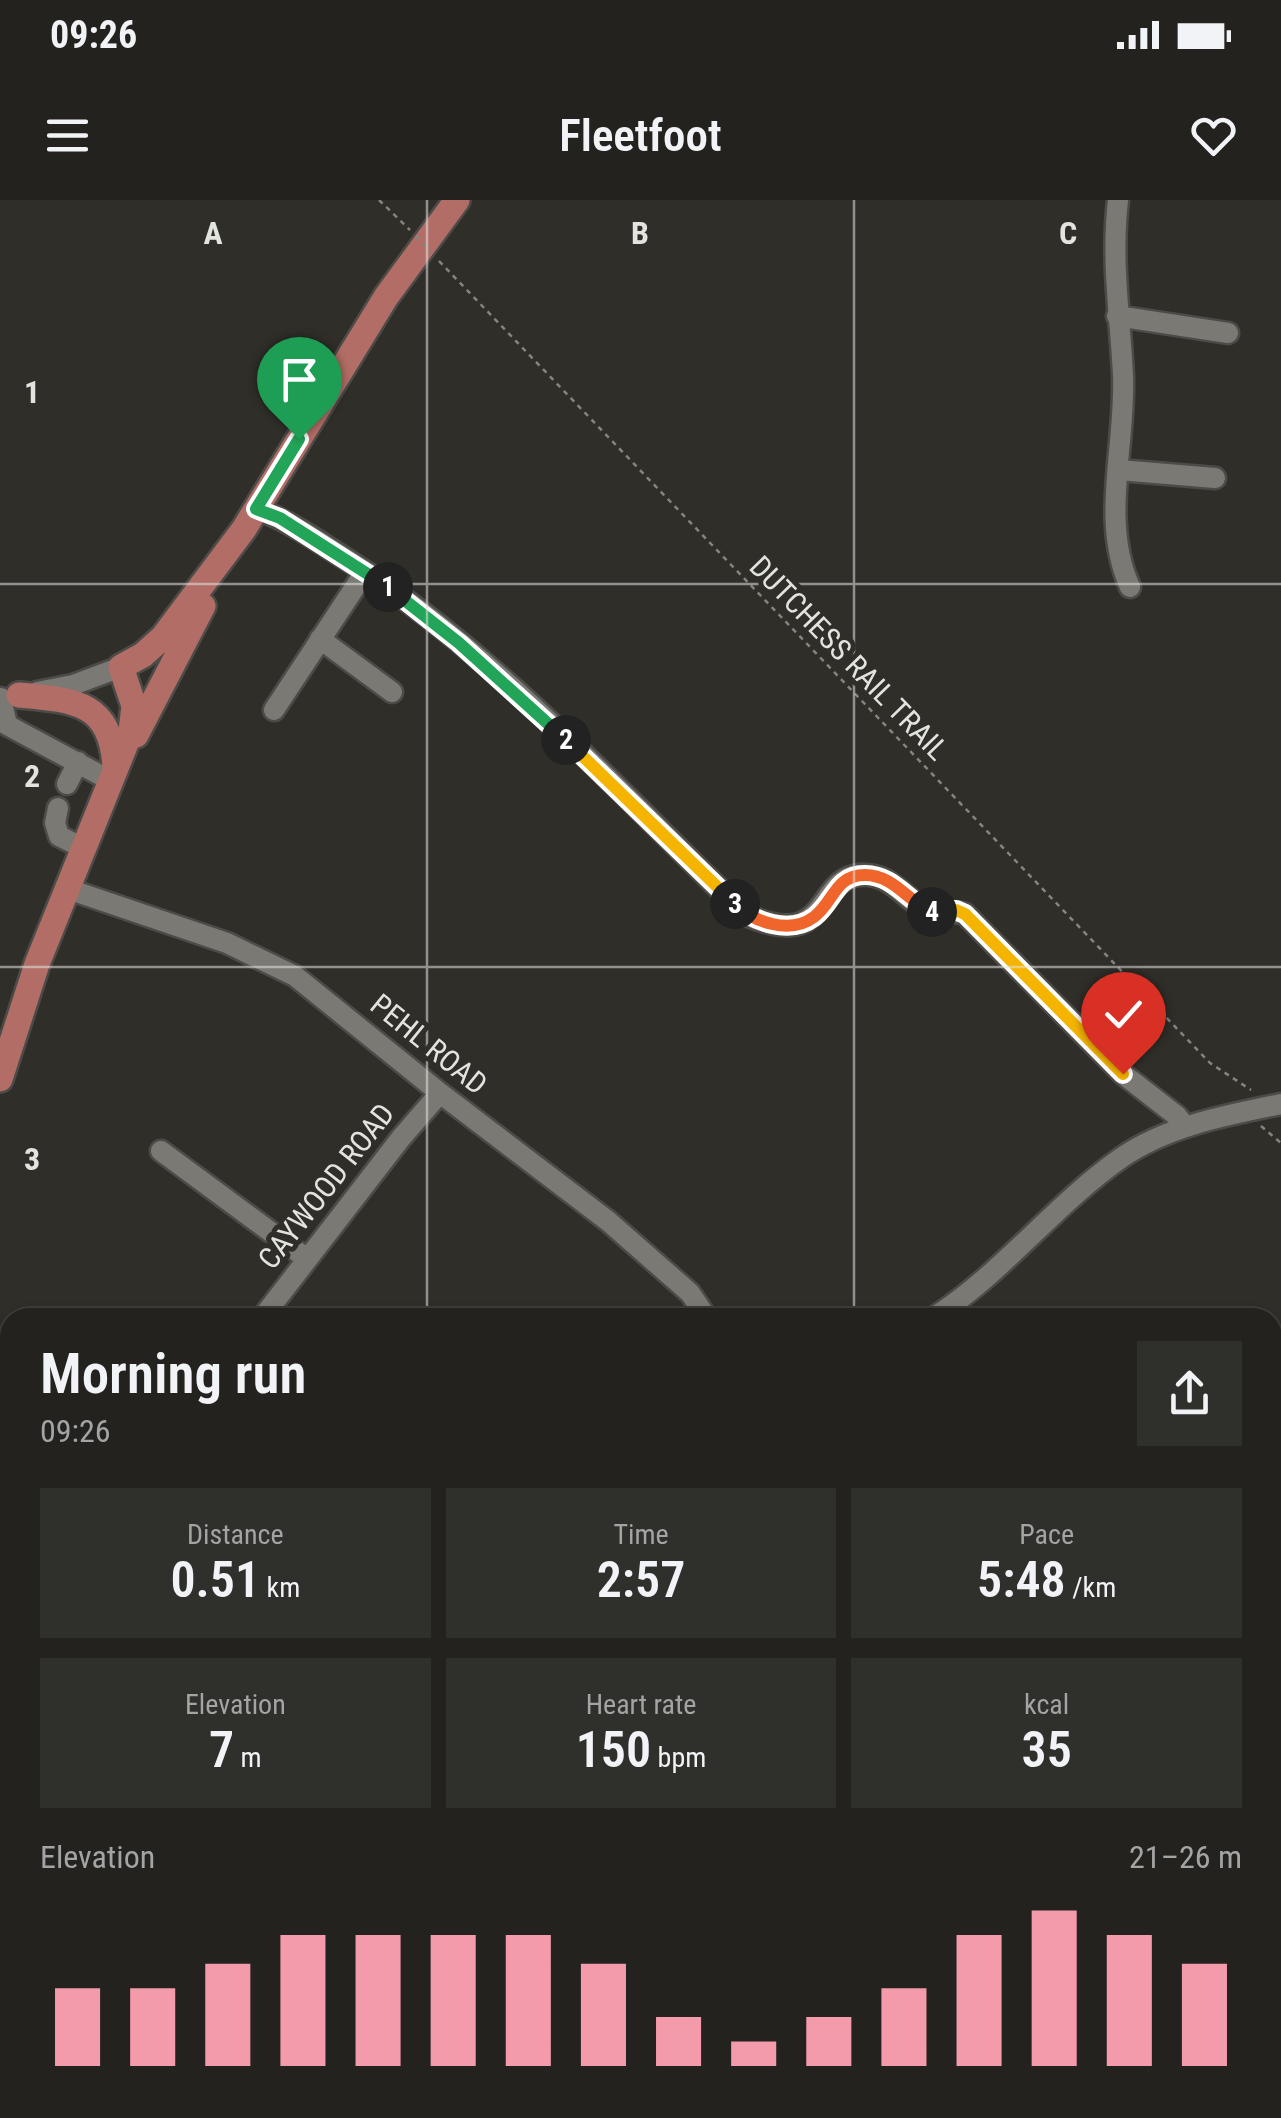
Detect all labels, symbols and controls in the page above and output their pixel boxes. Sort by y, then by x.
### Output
text: 09:26 [50,13,137,57]
icon: menu [40,108,95,163]
icon: heart [1186,108,1241,163]
text: Fleetfoot [559,109,722,162]
text: A [203,214,223,252]
text: B [631,214,649,252]
text: C [1059,214,1077,252]
pin [257,337,342,440]
icon: arrive [272,352,327,407]
text: 1 [24,373,40,411]
street label: DUTCHESS RAIL TRAIL [743,549,955,767]
pin: 1 [363,562,413,612]
text: 1 [381,570,395,603]
pin: 2 [541,715,591,765]
text: 2 [559,723,573,756]
text: 2 [24,757,40,795]
pin: 3 [710,879,760,929]
text: 3 [728,887,742,920]
pin: 4 [907,887,957,937]
text: 4 [925,895,939,928]
pin [1081,972,1166,1075]
street label: PEHL ROAD [364,987,494,1101]
icon: check [1096,987,1151,1042]
street label: CAYWOOD ROAD [251,1096,401,1276]
text: 3 [24,1140,40,1178]
button: share [1137,1341,1242,1446]
text: Morning run [40,1342,306,1406]
text: 09:26 [40,1412,111,1450]
text: Distance [187,1518,284,1551]
text: Time [613,1518,669,1551]
text: Pace [1019,1518,1074,1551]
text: 0.51 [170,1551,260,1609]
text: 2:57 [597,1551,685,1609]
text: 5:48 [977,1551,1066,1609]
text: km [260,1571,300,1604]
text: /km [1066,1571,1116,1604]
text: Elevation [185,1688,286,1721]
text: Heart rate [586,1688,696,1721]
text: kcal [1024,1688,1069,1721]
text: 7 [209,1721,234,1779]
text: 150 [576,1721,651,1779]
text: 35 [1022,1721,1072,1779]
text: m [234,1741,262,1774]
text: bpm [651,1741,706,1774]
text: Elevation [40,1838,155,1876]
text: 21–26 m [1129,1838,1242,1876]

